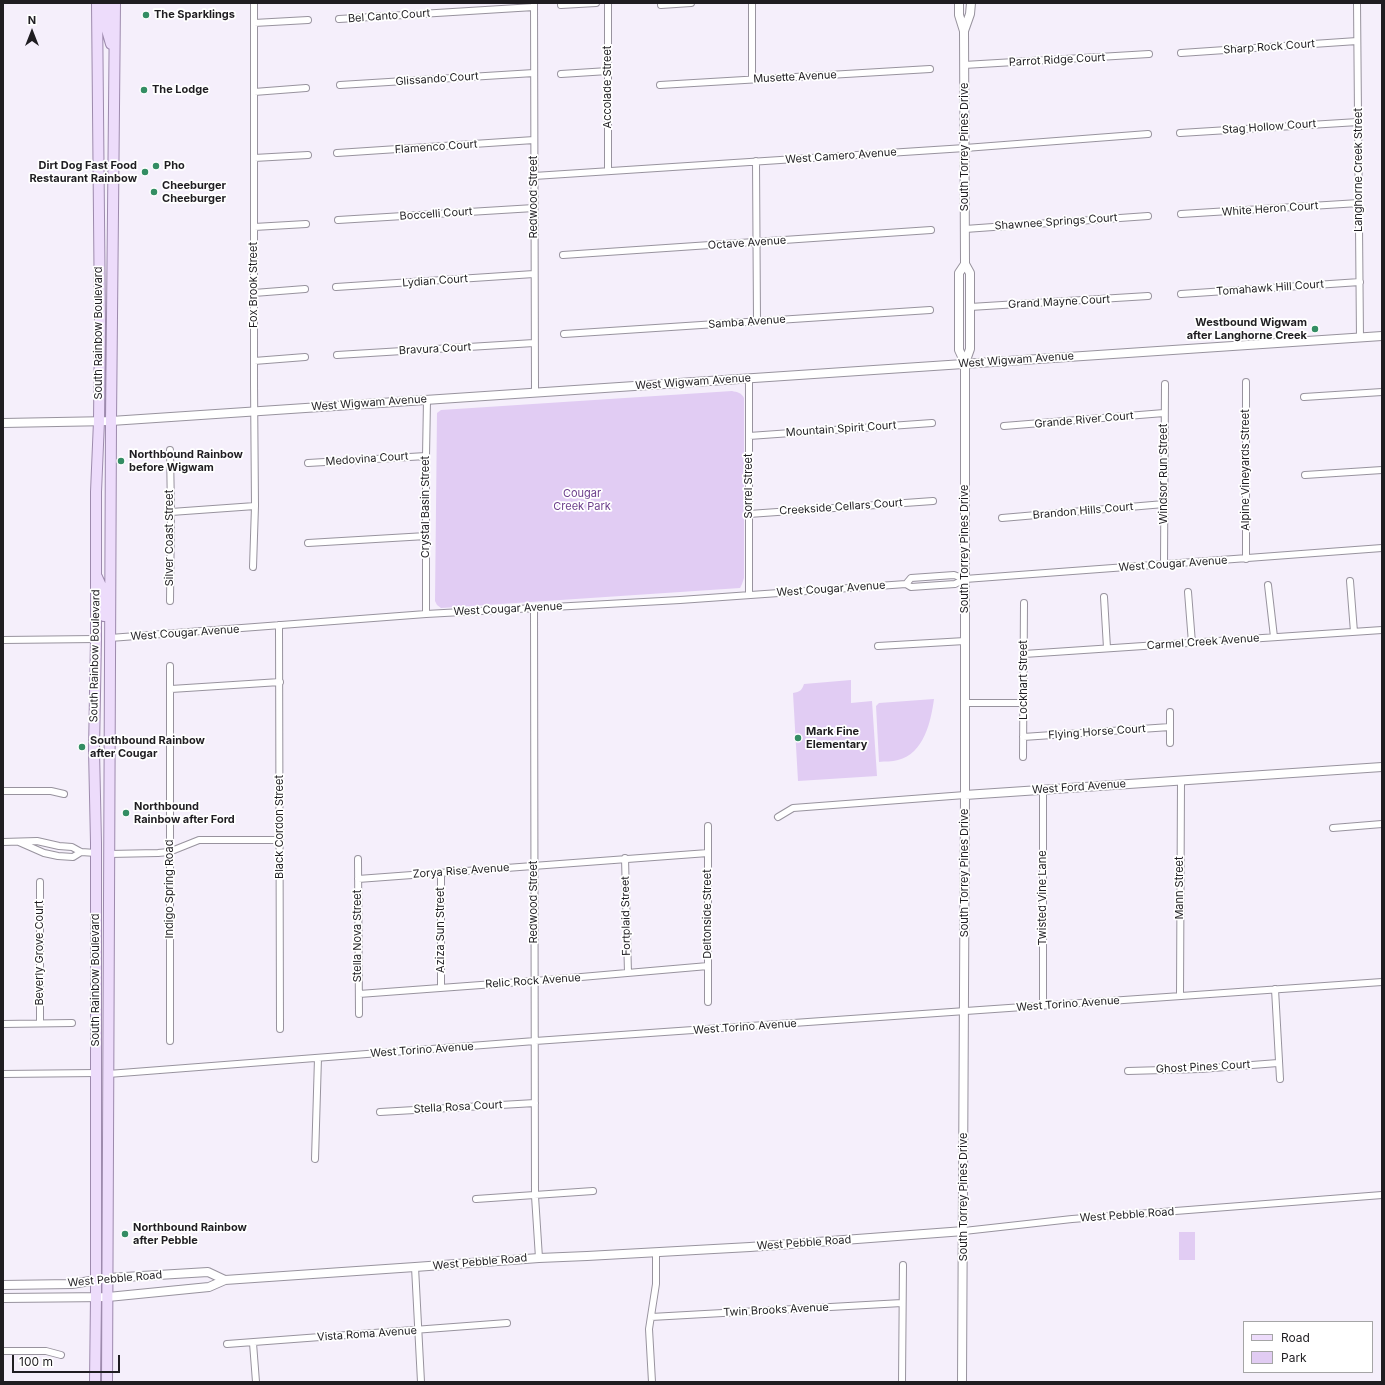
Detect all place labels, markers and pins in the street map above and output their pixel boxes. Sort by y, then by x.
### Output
place label: The Sparklings [154,8,235,22]
marker: The Sparklings [141,10,151,20]
place label: The Lodge [152,83,209,97]
marker: The Lodge [139,85,149,95]
place label: Dirt Dog Fast Food Restaurant Rainbow [29,159,137,185]
place label: Pho [164,159,185,173]
marker: Pho [151,161,161,171]
marker: Dirt Dog Fast Food Restaurant Rainbow [140,167,150,177]
place label: Cheeburger Cheeburger [162,179,226,205]
marker: Cheeburger Cheeburger [149,187,159,197]
place label: Westbound Wigwam after Langhorne Creek [1187,316,1307,342]
marker: Westbound Wigwam after Langhorne Creek [1310,324,1320,334]
place label: Northbound Rainbow before Wigwam [129,448,243,474]
marker: Northbound Rainbow before Wigwam [116,456,126,466]
place label: Mark Fine Elementary [806,725,867,751]
marker: Mark Fine Elementary [793,733,803,743]
place label: Southbound Rainbow after Cougar [90,734,205,760]
marker: Southbound Rainbow after Cougar [77,742,87,752]
place label: Northbound Rainbow after Ford [134,800,235,826]
marker: Northbound Rainbow after Ford [121,808,131,818]
place label: Northbound Rainbow after Pebble [133,1221,247,1247]
marker: Northbound Rainbow after Pebble [120,1229,130,1239]

